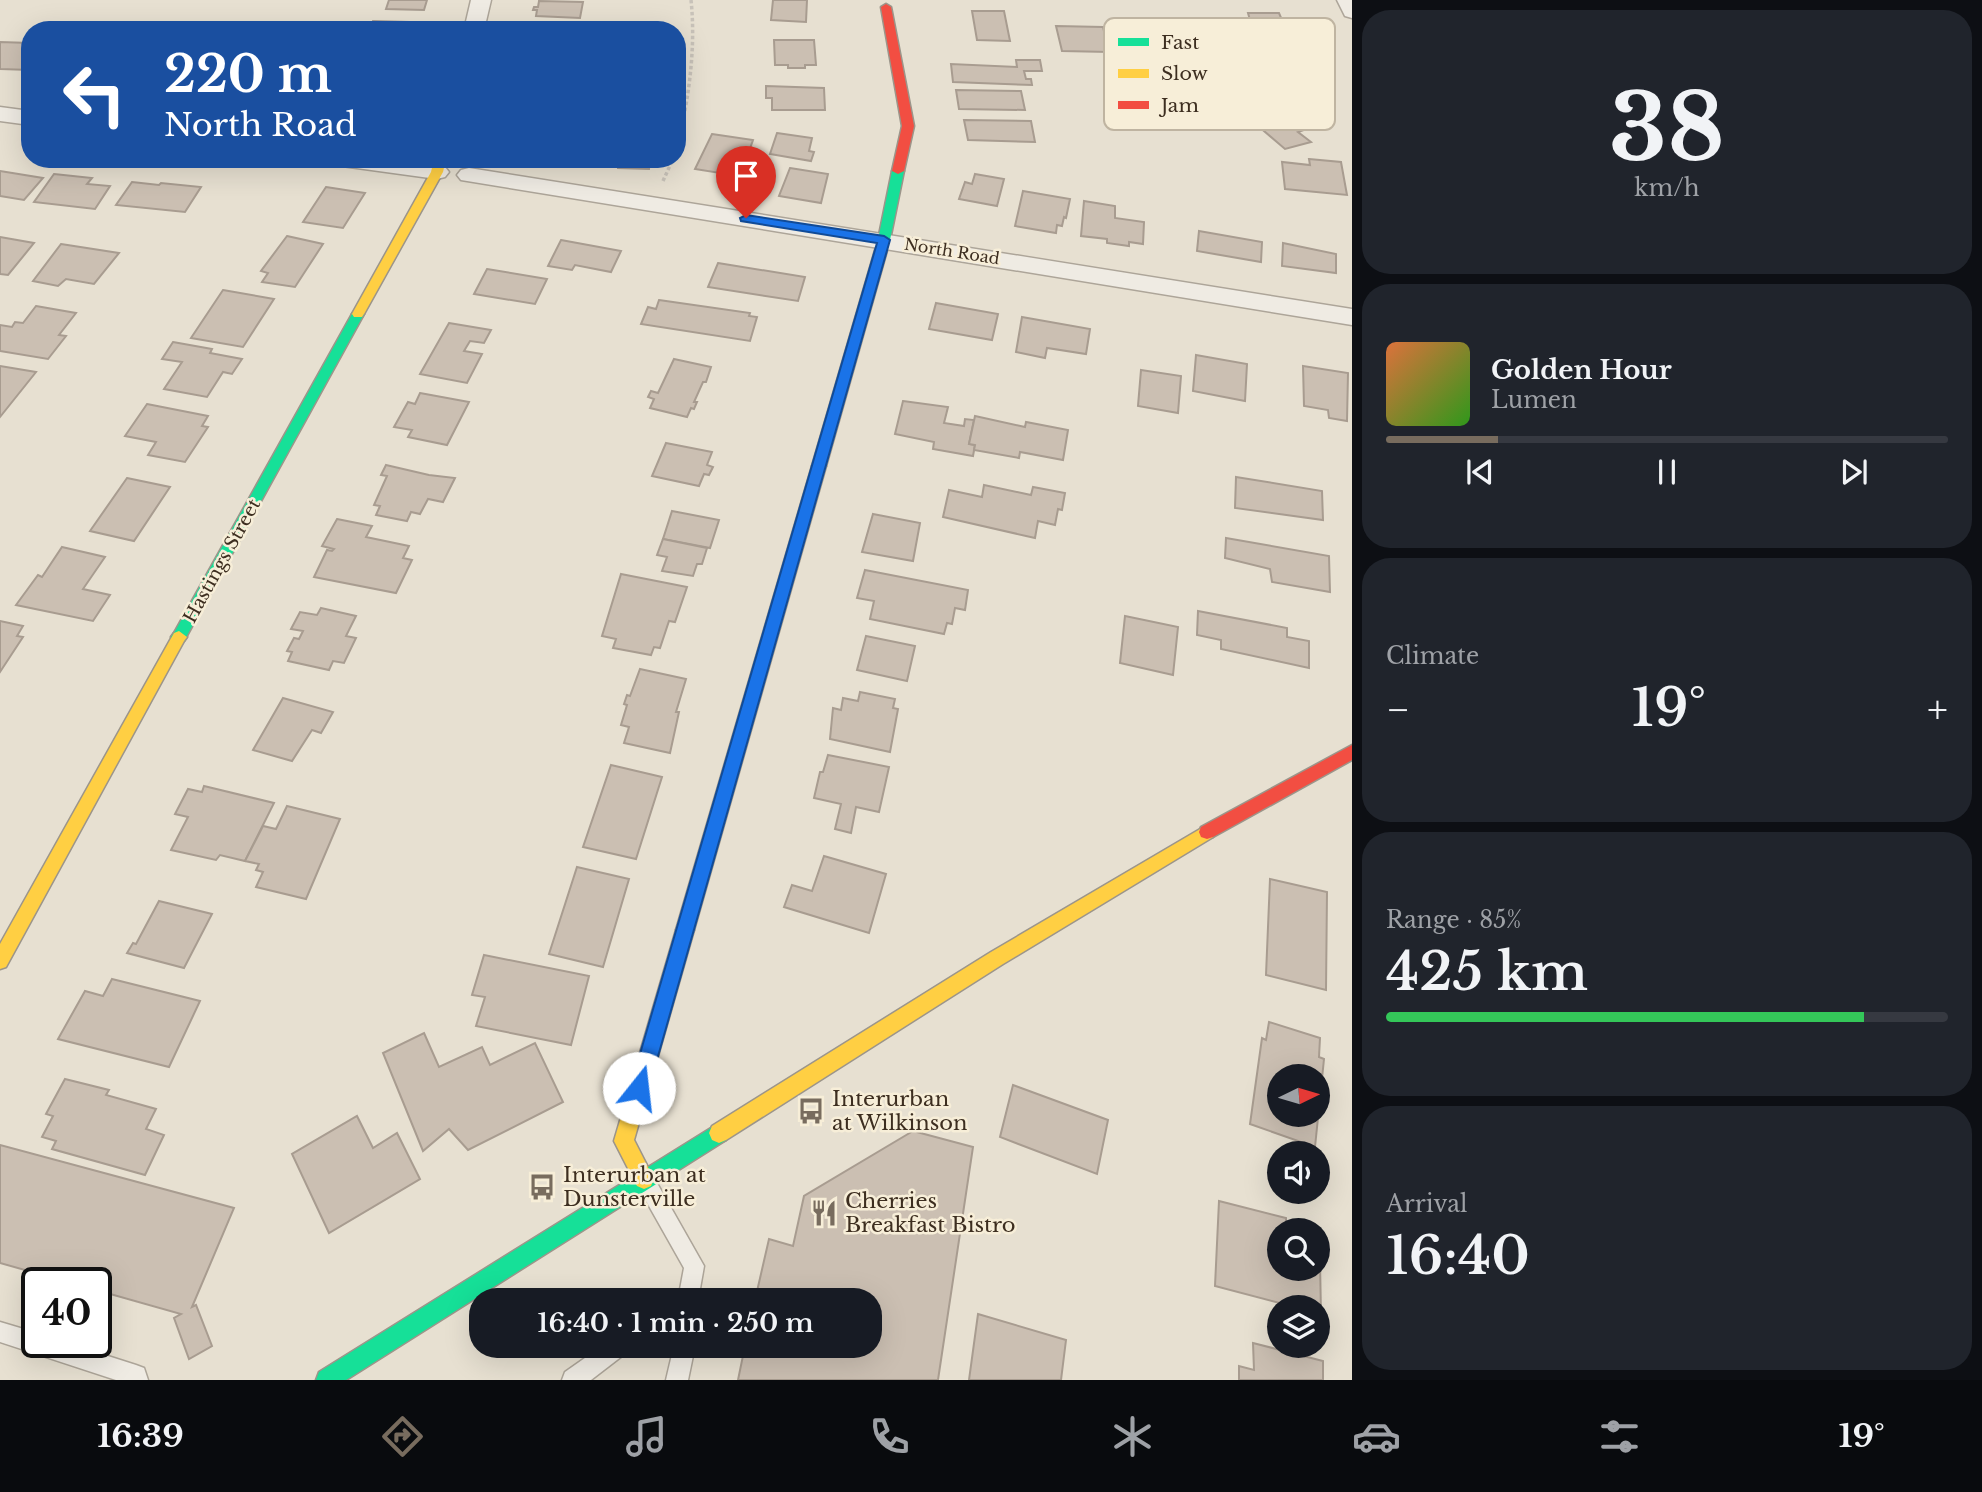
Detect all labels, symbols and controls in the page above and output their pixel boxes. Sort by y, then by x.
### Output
legend [1104,18,1335,130]
text: Fast [1161,31,1200,54]
text: 220 m [164,44,332,105]
icon: left [49,49,140,140]
text: Slow [1161,62,1208,85]
text: 38 [1609,72,1725,185]
text: Jam [1158,94,1199,117]
text: North Road [164,105,357,145]
pin [716,146,776,218]
icon: arrive [727,157,765,195]
text: km/h [1634,174,1700,202]
street label: North Road [903,234,1001,268]
text: Golden Hour [1491,354,1672,386]
text: Lumen [1491,386,1577,414]
icon: previous [1461,453,1499,491]
icon: pause [1648,453,1686,491]
icon: next [1835,453,1873,491]
street label: Hastings Street [179,495,265,627]
text: Climate [1386,642,1479,670]
text: 19° [1631,676,1706,740]
text: − [1386,686,1410,733]
text: + [1927,686,1948,733]
text: Range · 85% [1386,906,1522,934]
text: 425 km [1386,940,1588,1004]
position arrow [602,1051,676,1125]
north arrow [1267,1064,1330,1127]
map controls [1267,1064,1330,1358]
place label: Interurban at Wilkinson [832,1086,968,1136]
bus stop icon: Interurban at Wilkinson [796,1096,826,1126]
button: sound [1267,1141,1330,1204]
place label: Interurban at Dunsterville [563,1162,706,1212]
bus stop icon: Interurban at Dunsterville [527,1172,557,1202]
place label: Cherries Breakfast Bistro [845,1188,1016,1238]
text: Arrival [1386,1190,1467,1218]
restaurant icon: Cherries Breakfast Bistro [809,1198,839,1228]
button: search [1267,1218,1330,1281]
text: 16:40 [1386,1224,1530,1288]
speed limit sign: 40 [21,1267,112,1358]
button: layers [1267,1295,1330,1358]
text: 16:40 · 1 min · 250 m [537,1307,814,1339]
icon: directions [378,1412,427,1461]
icon: music [622,1412,671,1461]
icon: phone [865,1412,914,1461]
icon: climate [1108,1412,1157,1461]
icon: car [1352,1412,1401,1461]
icon: filters [1595,1412,1644,1461]
text: 16:39 [97,1416,184,1456]
text: 19° [1838,1416,1885,1456]

